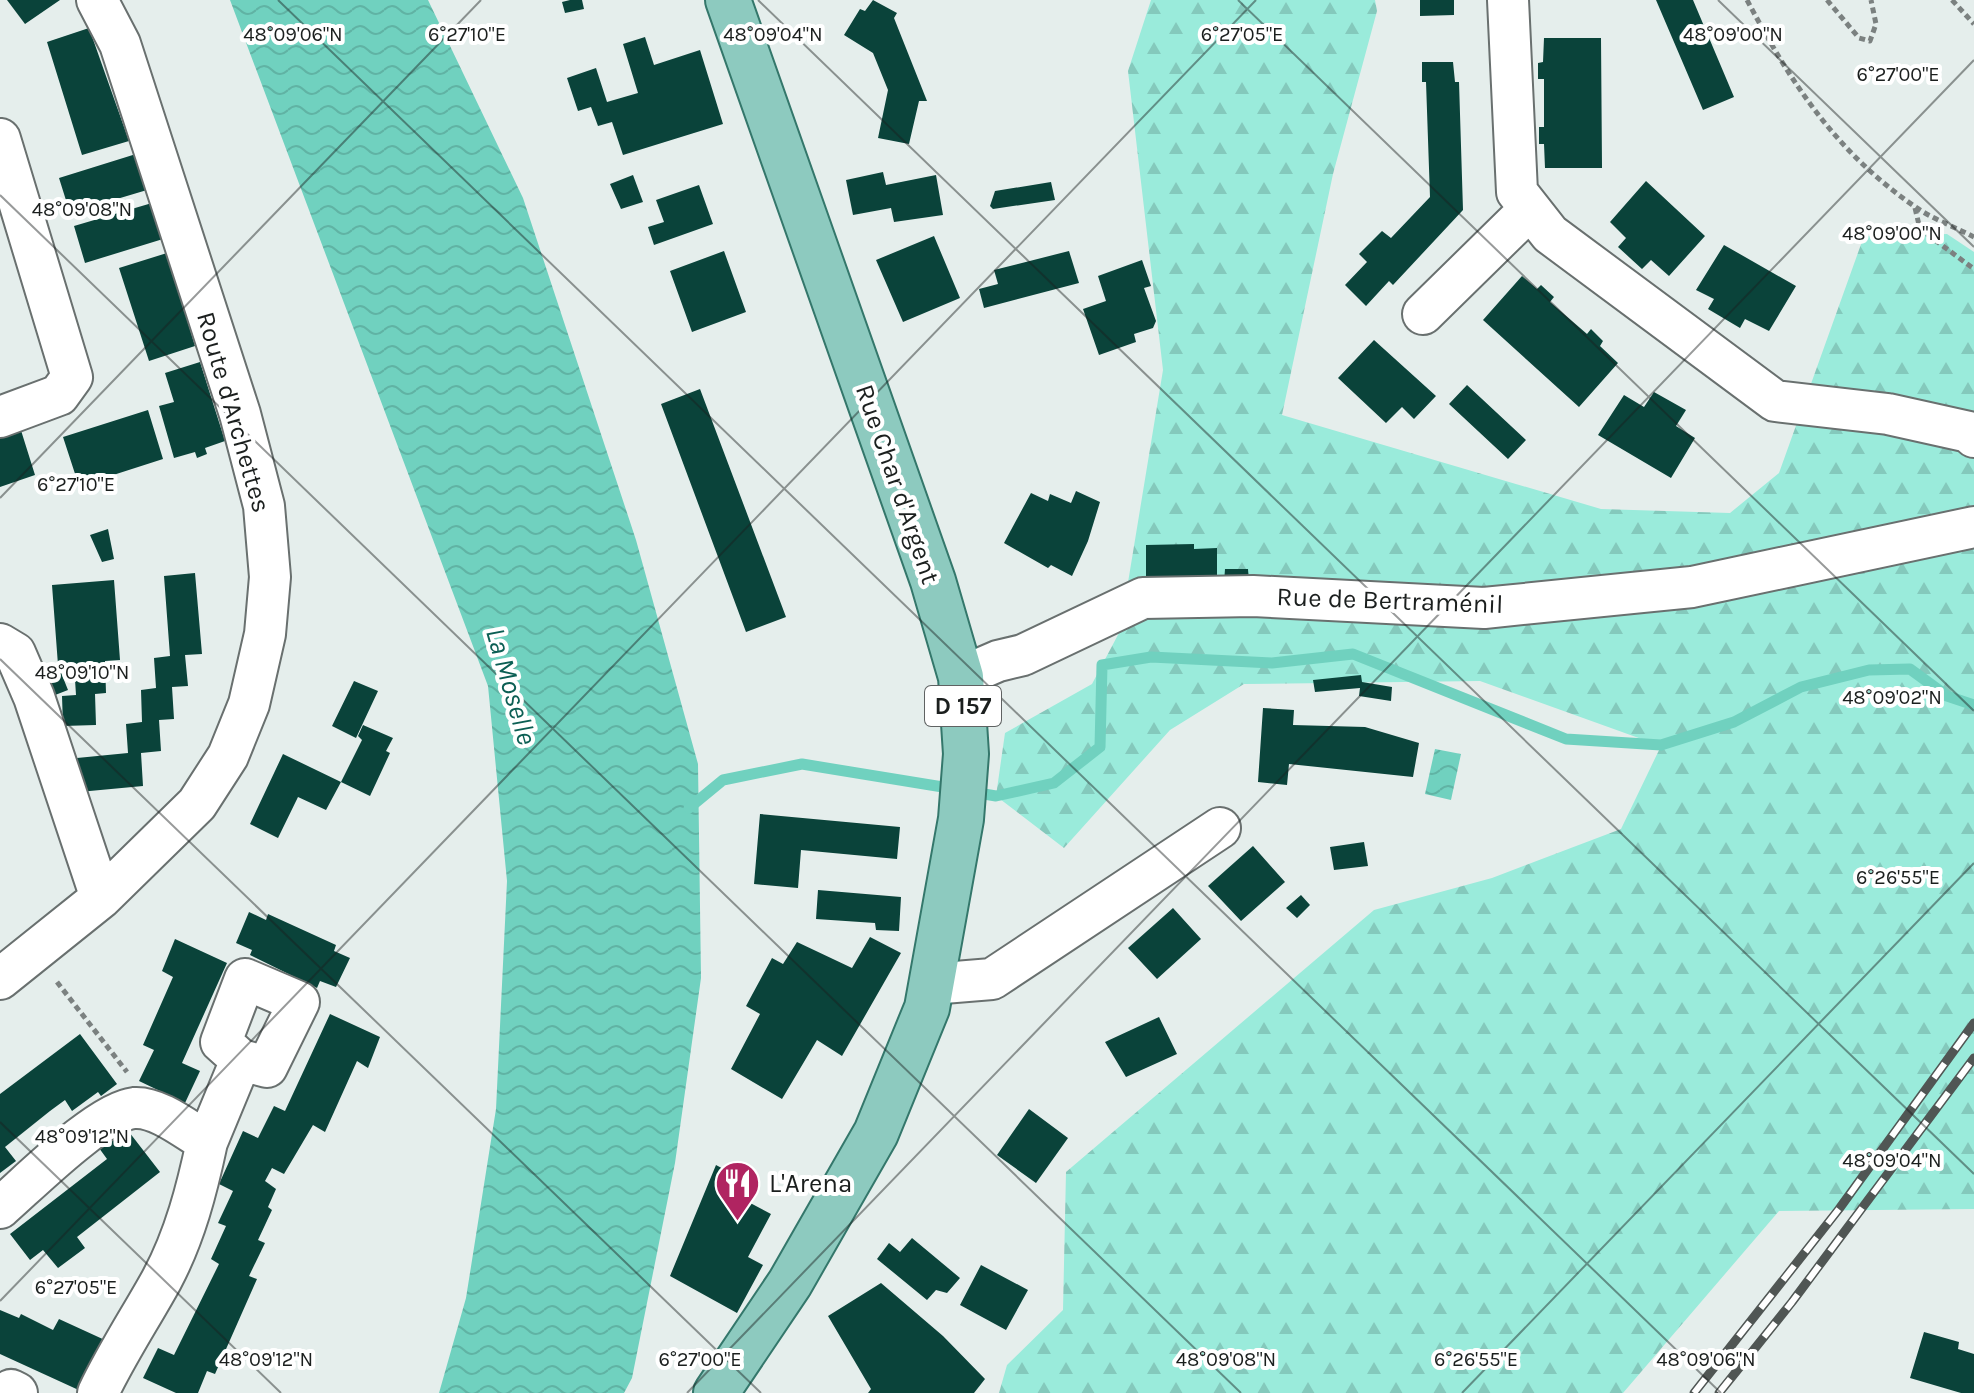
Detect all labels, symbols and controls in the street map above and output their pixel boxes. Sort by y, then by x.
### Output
text: 48°09'06"N [243,23,343,46]
text: 6°27'10"E [428,23,506,46]
text: 48°09'04"N [723,23,823,46]
text: 6°27'05"E [1201,23,1283,46]
text: 48°09'00"N [1683,23,1783,46]
text: 6°27'00"E [1856,63,1940,86]
text: 48°09'08"N [32,198,132,221]
text: 48°09'00"N [1842,222,1942,245]
street label: Route d'Archettes [190,308,277,516]
street label: Rue Char d'Argent [849,380,946,588]
text: 6°27'10"E [37,473,115,496]
street label: Rue de Bertraménil [1276,581,1504,620]
water label: La Moselle [479,624,544,749]
text: 48°09'10"N [35,661,129,684]
road number: D 157 [925,686,1001,726]
text: 48°09'02"N [1842,686,1942,709]
text: 6°26'55"E [1856,866,1940,889]
text: 48°09'12"N [35,1125,129,1148]
text: 48°09'04"N [1842,1149,1942,1172]
restaurant icon: L'Arena [714,1159,762,1222]
place label: L'Arena [769,1168,852,1199]
text: 6°27'05"E [35,1276,117,1299]
text: 48°09'12"N [219,1348,313,1371]
text: 6°27'00"E [658,1348,742,1371]
text: 48°09'08"N [1176,1348,1276,1371]
text: 6°26'55"E [1434,1348,1518,1371]
text: 48°09'06"N [1656,1348,1756,1371]

